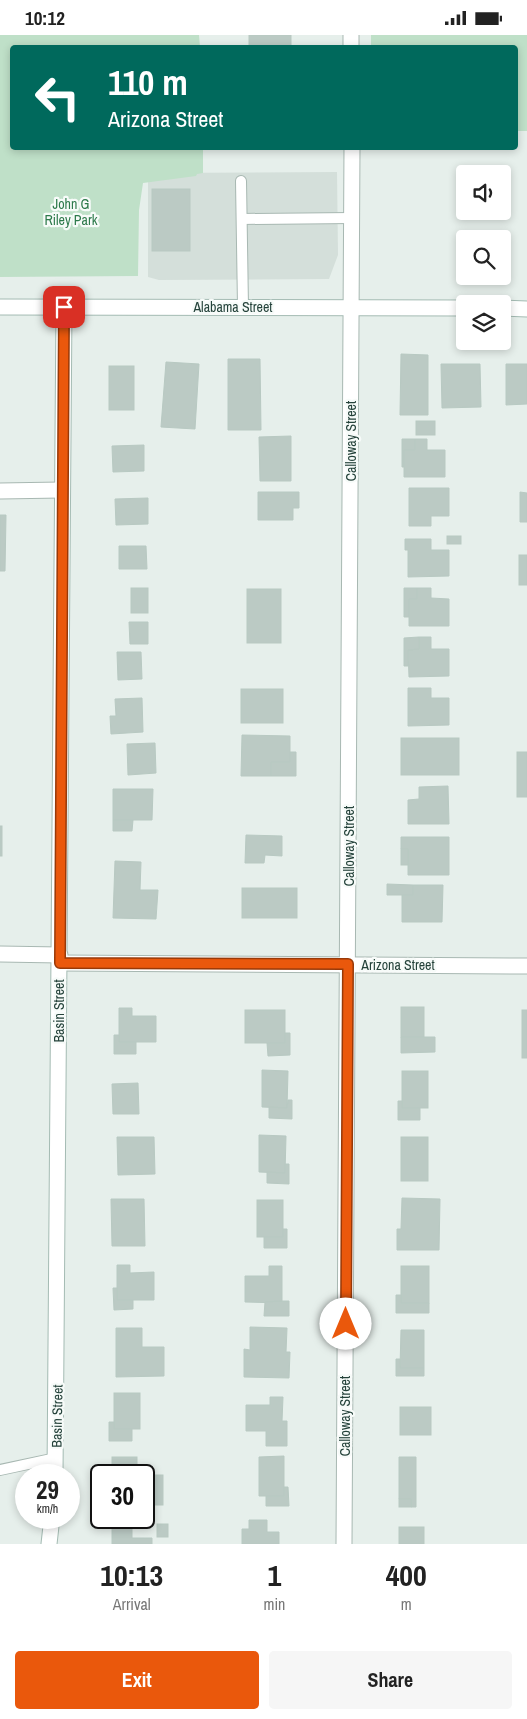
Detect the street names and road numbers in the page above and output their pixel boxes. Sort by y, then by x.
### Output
street label: Alabama Street [192,298,273,316]
street label: Calloway Street [342,401,360,481]
street label: Calloway Street [340,806,358,886]
street label: Arizona Street [360,956,435,974]
street label: Basin Street [50,979,68,1043]
street label: Calloway Street [336,1376,354,1456]
street label: Basin Street [47,1384,67,1448]

